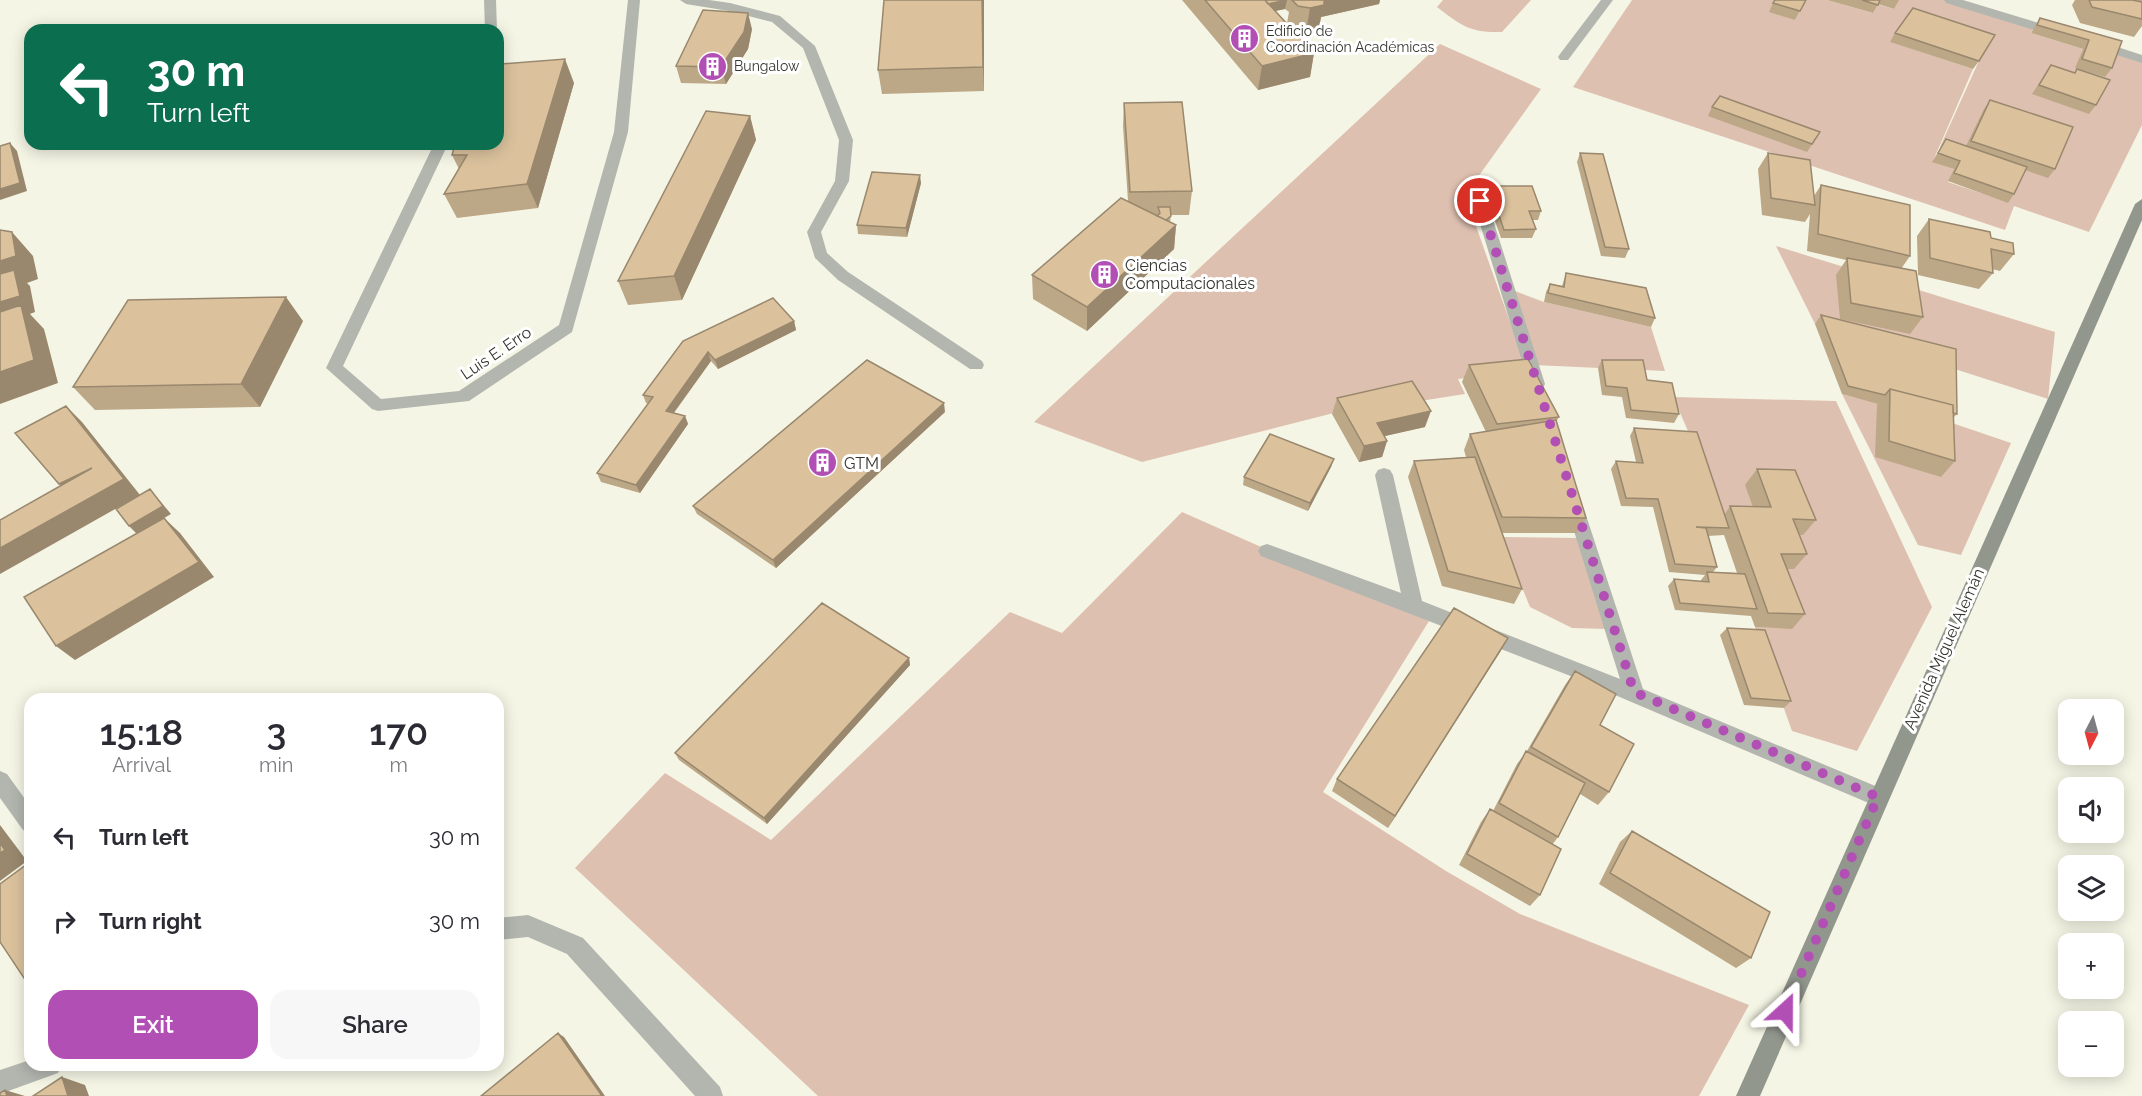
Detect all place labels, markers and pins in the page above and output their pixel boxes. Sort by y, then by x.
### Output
building icon: Edificio de Coordinación Académicas [1229,23,1261,55]
place label: Edificio de Coordinación Académicas [1266,23,1435,55]
building icon: Bungalow [697,50,729,82]
place label: Bungalow [734,58,800,74]
pin [1454,175,1505,226]
place label: Ciencias Computacionales [1125,256,1255,293]
building icon: Ciencias Computacionales [1088,258,1120,290]
building icon: GTM [807,447,839,479]
place label: GTM [844,454,879,473]

